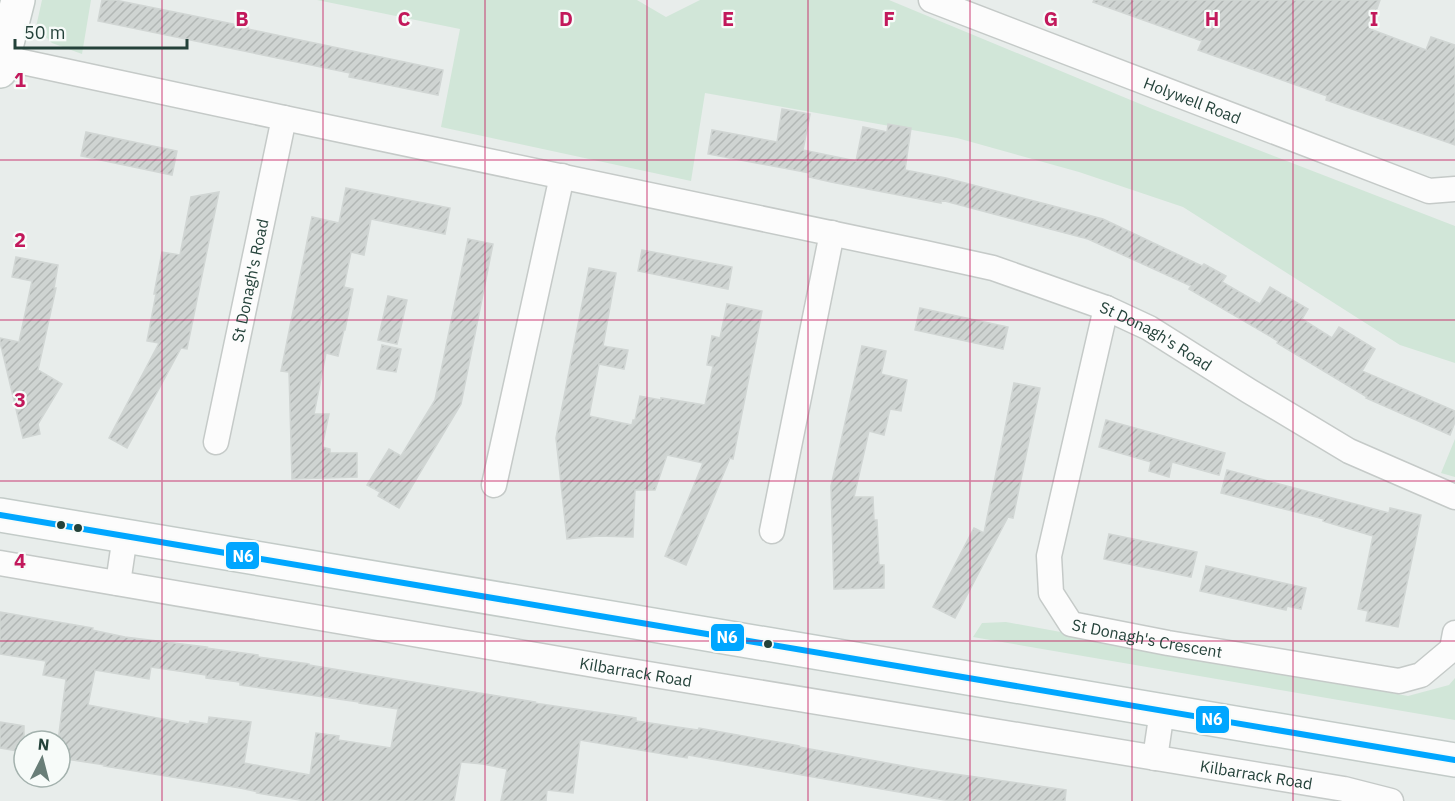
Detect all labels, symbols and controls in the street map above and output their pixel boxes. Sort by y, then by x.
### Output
text: B [235,5,249,32]
text: C [397,5,411,32]
text: D [559,5,573,32]
text: E [722,5,734,32]
text: F [883,5,895,32]
text: G [1044,5,1058,32]
text: H [1205,5,1219,32]
text: I [1370,5,1378,32]
scale bar [15,12,188,50]
text: 50 m [24,21,66,44]
text: 1 [14,66,26,93]
street label: Holywell Road [1141,73,1244,128]
street label: St Donagh's Road [227,217,273,344]
text: 2 [14,226,26,253]
street label: St Donagh's Road [1097,297,1216,375]
text: 3 [14,386,26,413]
unlabelled marker [55,519,67,531]
unlabelled marker [72,522,84,534]
line badge: N6 [225,541,260,570]
text: N6 [232,546,254,566]
text: 4 [14,547,26,574]
street label: St Donagh's Crescent [1070,614,1224,662]
line badge: N6 [710,623,745,652]
text: N6 [716,627,738,647]
unlabelled marker [762,638,774,650]
street label: Kilbarrack Road [578,653,693,691]
line badge: N6 [1195,705,1230,734]
text: N6 [1201,709,1223,729]
north arrow [12,729,72,789]
text: N [37,734,50,755]
street label: Kilbarrack Road [1199,755,1314,794]

